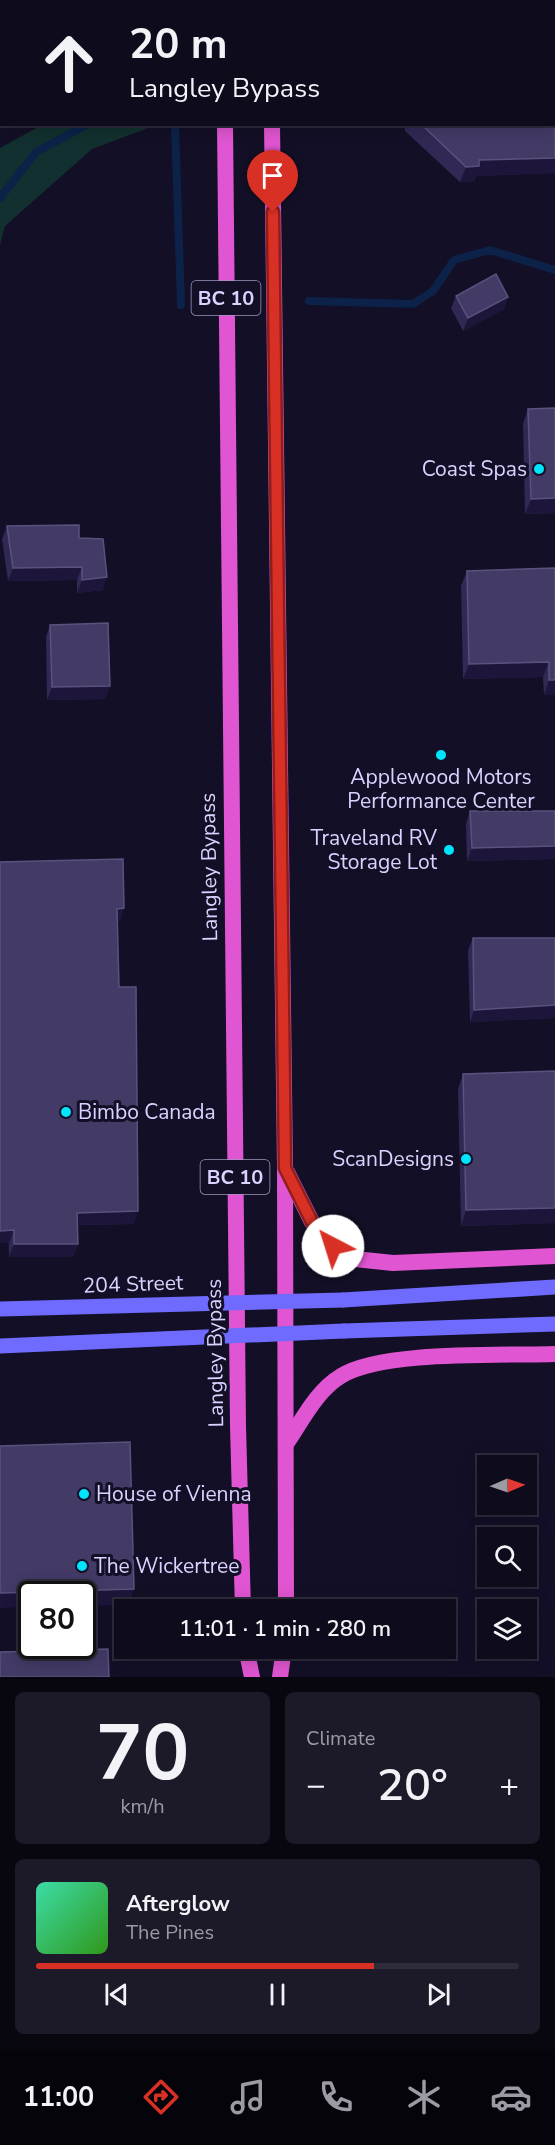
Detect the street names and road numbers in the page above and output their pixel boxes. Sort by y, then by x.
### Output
road number: BC 10 [192,281,260,315]
street label: Langley Bypass [194,792,224,942]
road number: BC 10 [200,1160,270,1194]
street label: 204 Street [82,1268,184,1300]
street label: Langley Bypass [200,1278,230,1428]

